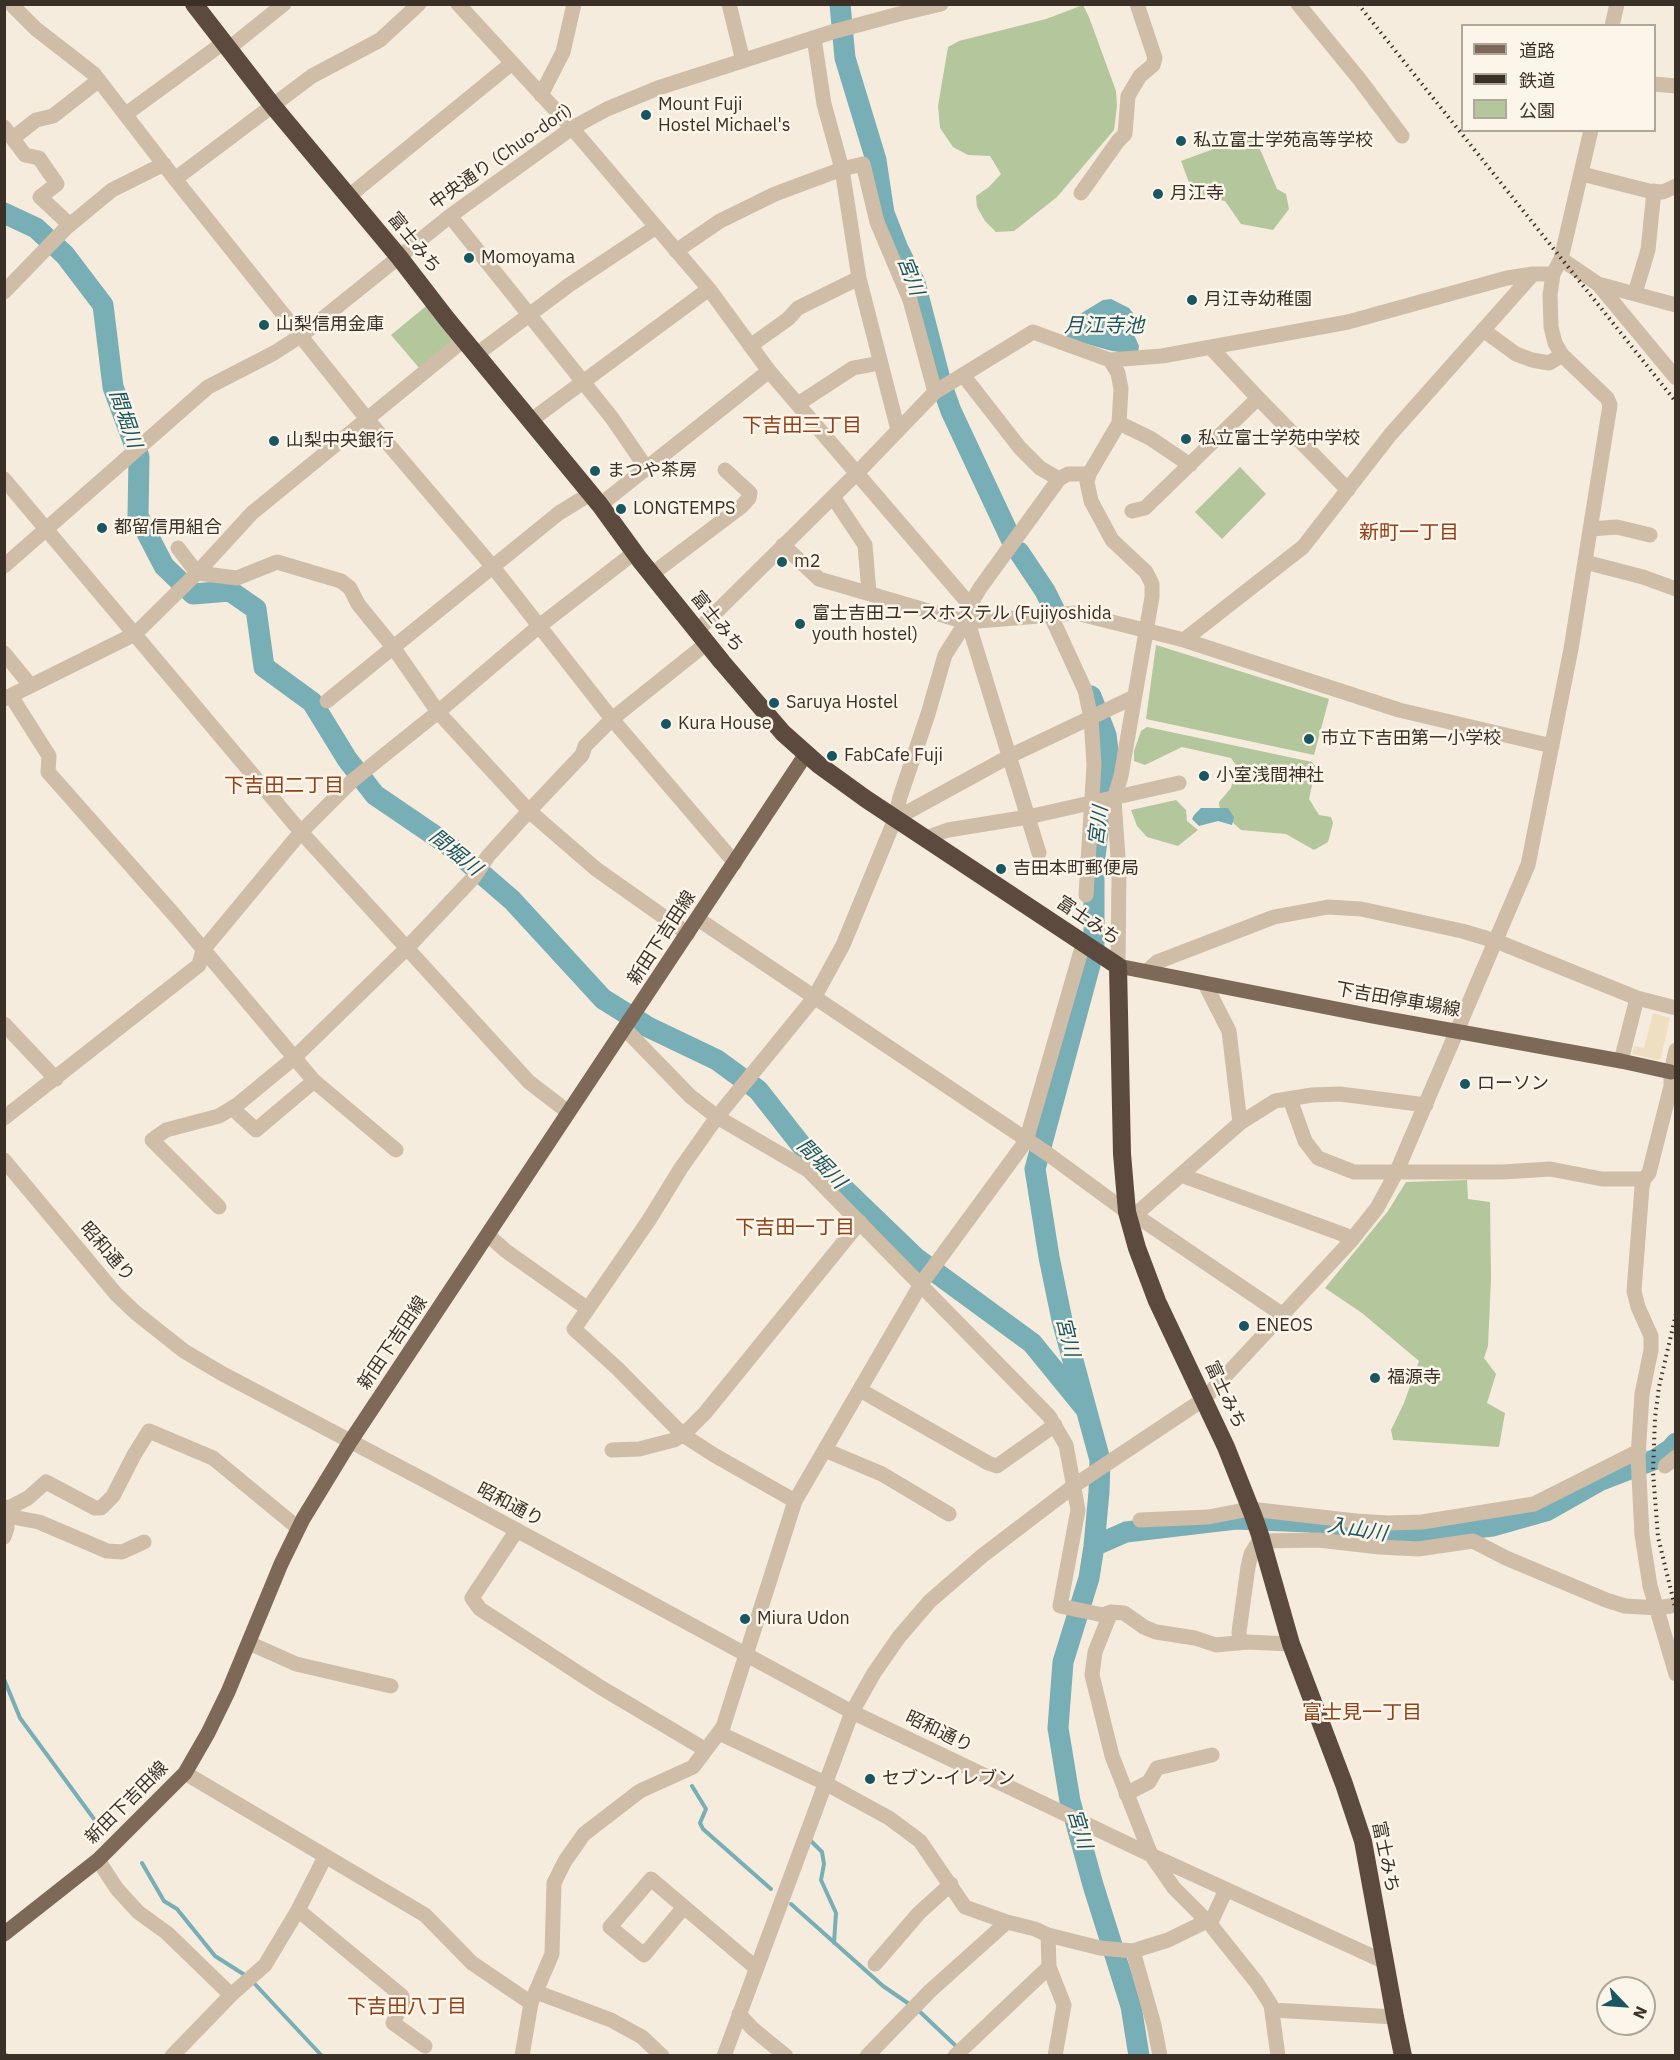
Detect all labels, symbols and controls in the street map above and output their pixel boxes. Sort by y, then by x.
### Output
legend [1461,24,1656,132]
text: 道路 [1519,39,1555,62]
text: 鉄道 [1519,69,1555,92]
place label: Mount Fuji Hostel Michael's [658,94,791,136]
text: 公園 [1519,99,1555,122]
street label: 中央通り (Chuo-dori) [426,100,576,214]
marker: Mount Fuji Hostel Michael's [639,108,653,122]
place label: 私立富士学苑高等学校 [1193,130,1373,152]
marker: 私立富士学苑高等学校 [1174,134,1188,148]
place label: 月江寺 [1170,183,1224,205]
marker: 月江寺 [1151,187,1165,201]
street label: 富士みち [383,208,445,278]
place label: Momoyama [481,247,575,269]
marker: Momoyama [462,251,476,265]
water label: 宮川 [892,253,928,299]
place label: 月江寺幼稚園 [1204,289,1312,311]
marker: 月江寺幼稚園 [1185,293,1199,307]
place label: 山梨信用金庫 [276,314,384,336]
water label: 月江寺池 [1064,314,1144,338]
marker: 山梨信用金庫 [257,318,271,332]
water label: 間堀川 [104,387,146,451]
district label: 下吉田三丁目 [742,414,862,438]
place label: 私立富士学苑中学校 [1198,428,1360,450]
place label: 山梨中央銀行 [286,430,394,452]
marker: 私立富士学苑中学校 [1179,432,1193,446]
marker: 山梨中央銀行 [267,434,281,448]
place label: まつや茶房 [607,460,697,482]
marker: まつや茶房 [588,464,602,478]
place label: LONGTEMPS [633,498,736,520]
marker: LONGTEMPS [614,502,628,516]
place label: 都留信用組合 [114,517,222,539]
marker: 都留信用組合 [95,521,109,535]
district label: 新町一丁目 [1359,521,1459,545]
place label: m2 [794,551,821,573]
marker: m2 [775,555,789,569]
street label: 富士みち [686,587,748,657]
place label: 富士吉田ユースホステル (Fujiyoshida youth hostel) [812,603,1112,646]
marker: 富士吉田ユースホステル (Fujiyoshida youth hostel) [793,617,807,631]
place label: Saruya Hostel [786,692,898,714]
marker: Saruya Hostel [767,696,781,710]
place label: Kura House [678,713,772,735]
marker: Kura House [659,717,673,731]
place label: 市立下吉田第一小学校 [1321,728,1501,750]
marker: 市立下吉田第一小学校 [1302,732,1316,746]
place label: FabCafe Fuji [844,745,943,767]
marker: FabCafe Fuji [825,749,839,763]
place label: 小室浅間神社 [1216,765,1324,787]
marker: 小室浅間神社 [1197,769,1211,783]
district label: 下吉田二丁目 [224,774,344,798]
water label: 宮川 [1085,805,1113,847]
water label: 間堀川 [424,825,486,881]
place label: 吉田本町郵便局 [1013,858,1139,880]
marker: 吉田本町郵便局 [994,862,1008,876]
street label: 新田下吉田線 [624,887,700,989]
street label: 富士みち [1052,892,1124,950]
street label: 下吉田停車場線 [1334,978,1462,1022]
place label: ローソン [1477,1073,1549,1095]
marker: ローソン [1458,1077,1472,1091]
water label: 間堀川 [792,1134,850,1194]
district label: 下吉田一丁目 [735,1216,855,1240]
street label: 昭和通り [75,1218,139,1286]
street label: 新田下吉田線 [354,1292,432,1394]
water label: 宮川 [1051,1315,1083,1359]
place label: ENEOS [1256,1315,1313,1337]
marker: ENEOS [1237,1319,1251,1333]
street label: 富士みち [1200,1358,1250,1432]
place label: 福源寺 [1387,1367,1441,1389]
marker: 福源寺 [1368,1371,1382,1385]
street label: 昭和通り [473,1479,547,1531]
water label: 入山川 [1325,1513,1389,1547]
place label: Miura Udon [757,1608,850,1630]
marker: Miura Udon [738,1612,752,1626]
district label: 富士見一丁目 [1302,1701,1422,1725]
street label: 昭和通り [902,1707,976,1757]
street label: 新田下吉田線 [81,1757,173,1849]
place label: セブン-イレブン [882,1768,1015,1790]
marker: セブン-イレブン [863,1772,877,1786]
water label: 宮川 [1062,1806,1096,1852]
street label: 富士みち [1367,1820,1403,1894]
north arrow [1596,1976,1656,2036]
district label: 下吉田八丁目 [347,1995,467,2019]
text: N [1629,2003,1652,2022]

